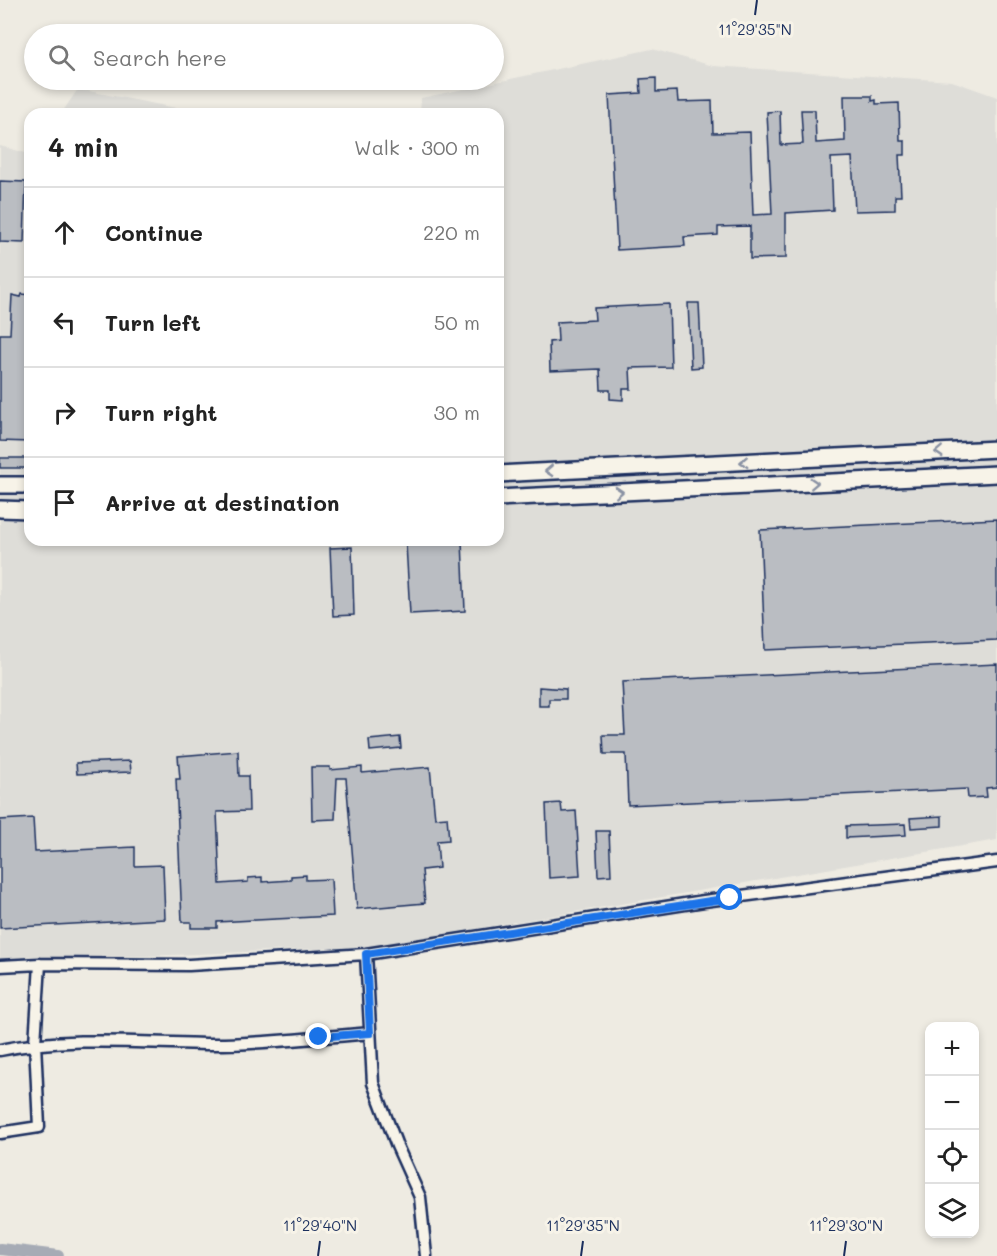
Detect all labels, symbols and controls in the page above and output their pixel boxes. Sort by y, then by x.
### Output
text: 11°29'35"N [718,19,792,39]
search box [24,24,504,90]
icon: search [45,41,78,74]
text: Search here [93,43,227,72]
text: 4 min [48,130,118,164]
text: Walk · 300 m [354,134,480,160]
icon: ahead [48,216,81,249]
text: Continue [105,218,203,247]
text: 220 m [423,219,480,245]
icon: left [48,306,81,339]
text: Turn left [105,308,201,337]
text: 50 m [434,309,480,335]
icon: right [48,396,81,429]
text: Turn right [105,398,217,427]
text: 30 m [434,399,480,425]
one-way arrow [934,445,943,458]
one-way arrow [739,455,748,468]
one-way arrow [545,465,554,478]
one-way arrow [810,476,819,489]
one-way arrow [615,485,624,498]
icon: arrive [48,486,81,519]
text: Arrive at destination [105,488,340,517]
route start [716,884,742,910]
map controls [925,1022,979,1238]
button: + [925,1022,979,1076]
route end [305,1023,331,1049]
button: − [925,1076,979,1130]
button: locate [925,1130,979,1184]
button: layers [925,1184,979,1238]
text: 11°29'40"N [283,1215,357,1235]
text: 11°29'35"N [546,1215,620,1235]
text: 11°29'30"N [809,1215,883,1235]

